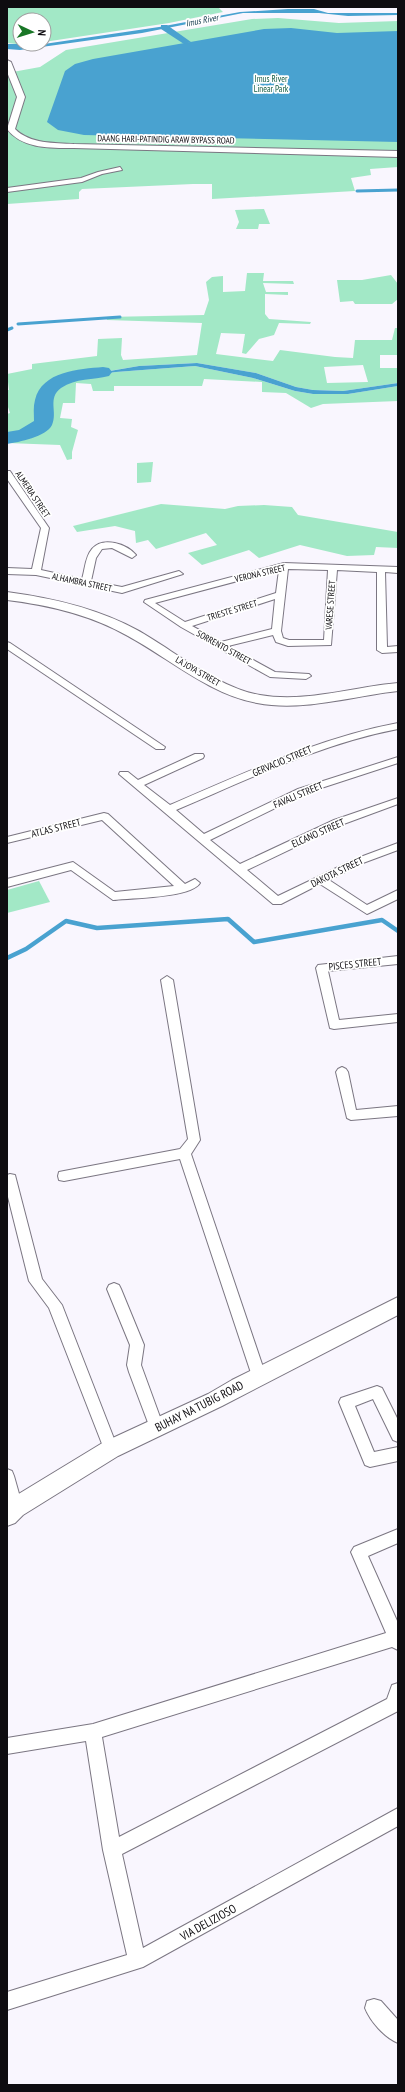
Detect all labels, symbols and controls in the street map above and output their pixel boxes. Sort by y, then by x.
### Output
water label: Imus River [185,11,221,29]
north arrow [12,12,52,52]
text: N [35,29,49,36]
park label: Imus River Linear Park [254,73,289,94]
street label: DAANG HARI-PATINDIG ARAW BYPASS ROAD [97,132,235,146]
street label: ALMERIA STREET [13,469,53,519]
street label: VERONA STREET [233,562,286,584]
street label: ALHAMBRA STREET [51,570,113,594]
street label: VARESE STREET [323,580,337,631]
street label: TRIESTE STREET [206,597,258,623]
street label: SORRENTO STREET [195,627,253,667]
street label: LA JOYA STREET [174,654,222,688]
street label: GERVACIO STREET [250,742,314,779]
street label: FAVALI STREET [271,779,325,811]
street label: ATLAS STREET [30,815,83,840]
street label: ELCANO STREET [290,815,347,850]
street label: DAKOTA STREET [309,854,366,890]
street label: PISCES STREET [328,955,383,973]
street label: BUHAY NA TUBIG ROAD [152,1377,246,1435]
street label: VIA DELIZIOSO [176,1900,239,1944]

